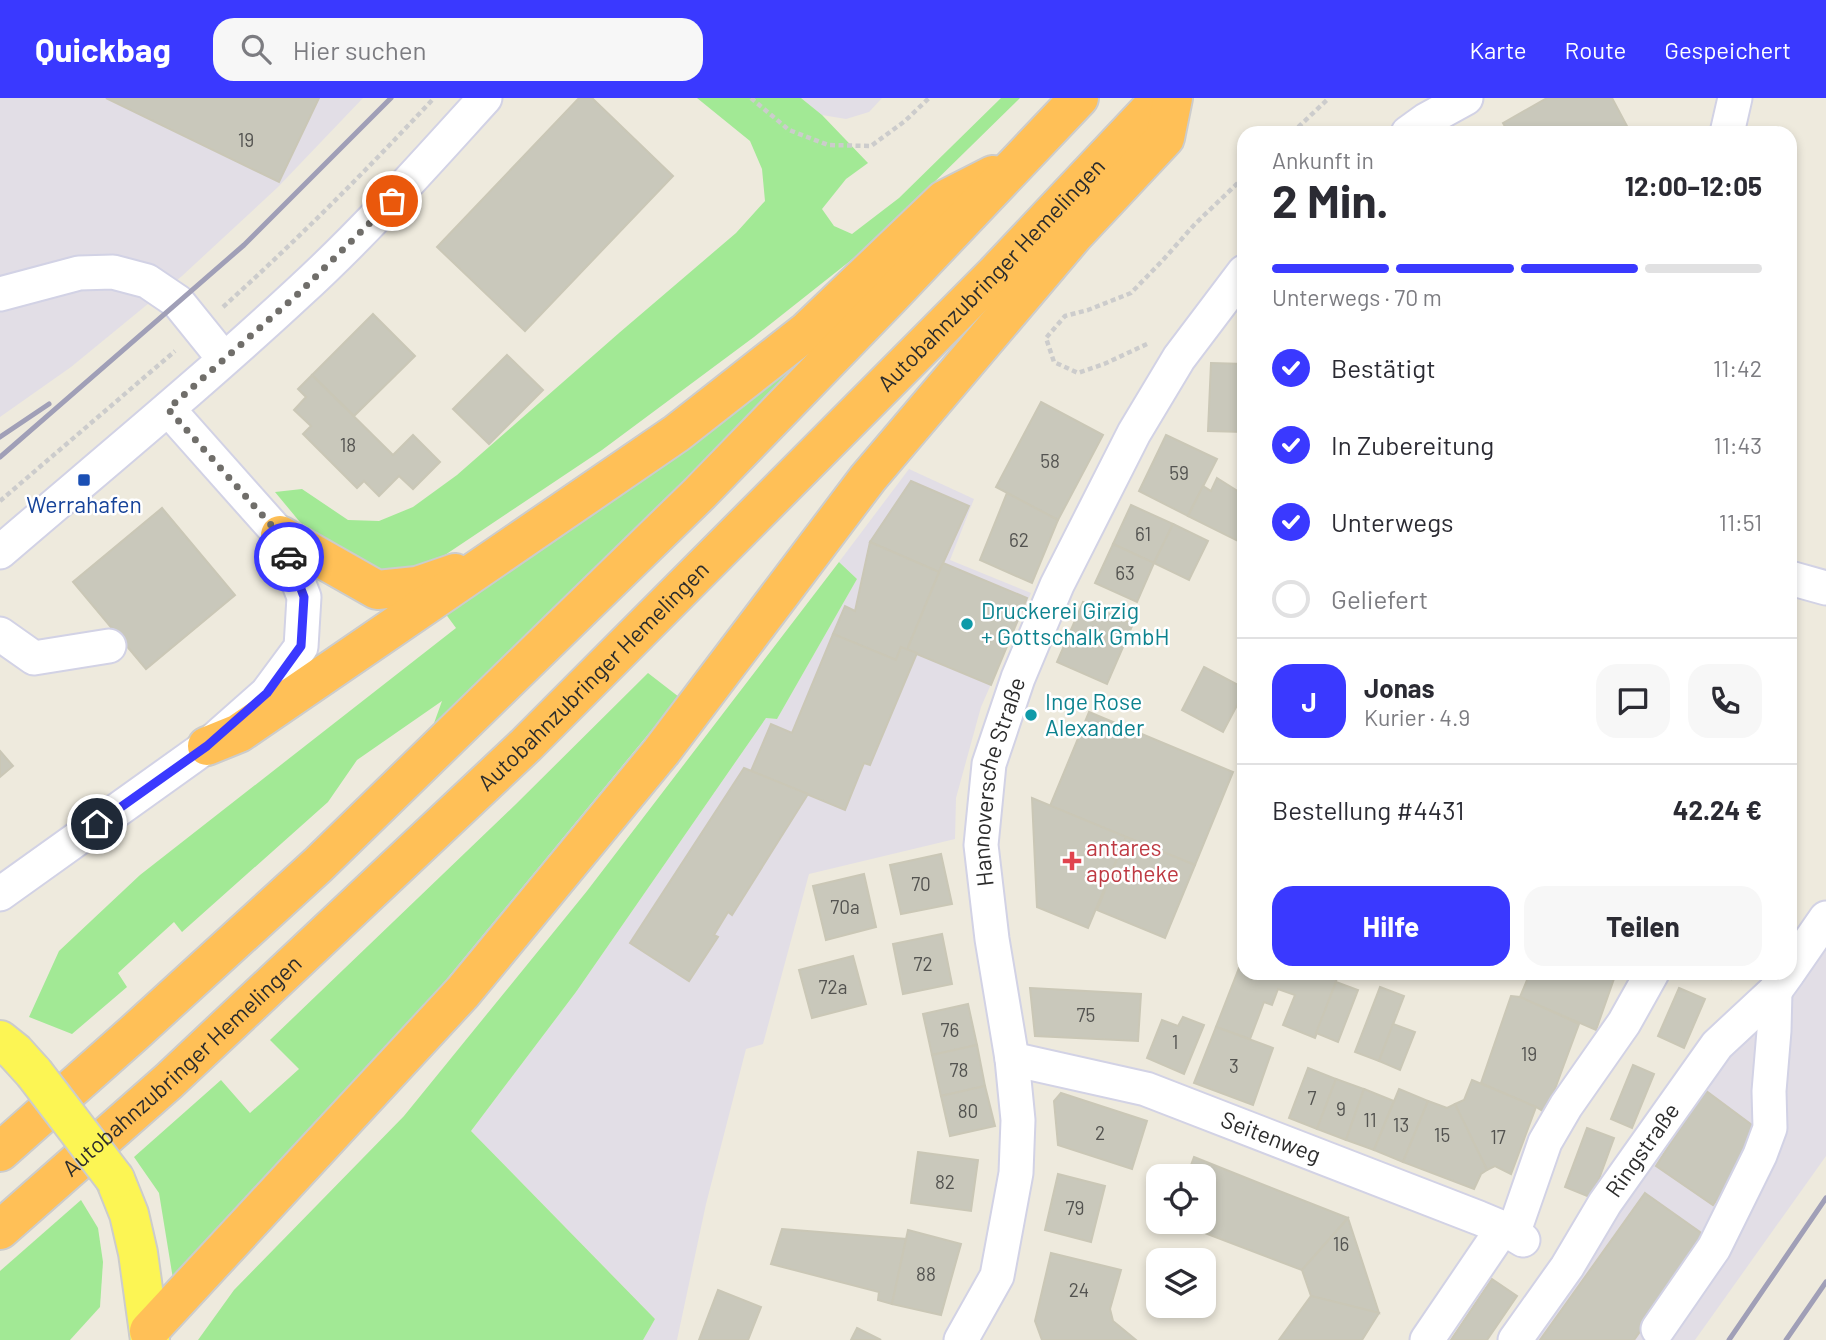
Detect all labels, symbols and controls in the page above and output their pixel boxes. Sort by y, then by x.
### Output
search box [213,18,703,81]
text: Quickbag [35,29,171,69]
icon: search [237,30,275,68]
text: Hier suchen [293,34,427,65]
text: Karte [1469,35,1527,64]
text: Route [1565,35,1626,64]
text: Gespeichert [1664,35,1791,64]
house number: 19 [238,128,254,151]
text: Ankunft in [1272,146,1374,174]
street label: Autobahnzubringer Hemelingen [871,152,1110,397]
text: 12:00–12:05 [1625,170,1762,201]
pin [362,171,422,231]
text: 2 Min. [1272,172,1389,227]
icon: bag [373,182,411,220]
text: Unterwegs · 70 m [1272,283,1442,311]
icon: check [1272,349,1310,387]
text: Bestätigt [1331,352,1436,383]
text: 11:42 [1713,354,1762,382]
icon: check [1272,426,1310,464]
text: In Zubereitung [1331,429,1494,460]
text: 11:43 [1714,431,1762,459]
house number: 18 [340,433,356,456]
house number: 58 [1040,449,1060,472]
house number: 59 [1169,461,1189,484]
marker: Werrahafen [76,472,92,488]
place label: Werrahafen [26,490,142,518]
icon: check [1272,503,1310,541]
text: Unterwegs [1331,506,1453,537]
text: 11:51 [1719,508,1762,536]
courier [254,522,324,592]
house number: 61 [1135,522,1151,545]
house number: 62 [1009,528,1029,551]
icon: car [270,538,308,576]
street label: Autobahnzubringer Hemelingen [471,555,714,796]
house number: 63 [1115,561,1135,584]
text: Geliefert [1331,583,1428,614]
place label: Druckerei Girzig + Gottschalk GmbH [981,596,1170,650]
marker: Druckerei Girzig + Gottschalk GmbH [959,616,975,632]
button: chat [1596,664,1670,738]
button: phone [1688,664,1762,738]
text: Jonas [1364,672,1435,703]
street label: Hannoversche Straße [966,673,1030,888]
text: J [1301,686,1317,717]
place label: Inge Rose Alexander [1045,687,1145,741]
text: Kurier · 4.9 [1364,703,1470,731]
marker: Inge Rose Alexander [1023,707,1039,723]
pin [67,794,127,854]
text: Bestellung #4431 [1272,794,1464,825]
text: 42.24 € [1673,794,1762,825]
icon: home [78,805,116,843]
place label: antares apotheke [1086,833,1179,887]
marker: antares apotheke [1064,853,1080,869]
house number: 70 [911,872,931,895]
button: Hilfe [1272,886,1510,966]
button: Teilen [1524,886,1762,966]
house number: 70a [830,895,860,918]
street label: Autobahnzubringer Hemelingen [56,949,307,1182]
house number: 72 [913,952,933,975]
house number: 72a [819,975,847,998]
house number: 75 [1077,1003,1095,1026]
house number: 76 [941,1018,959,1041]
house number: 1 [1172,1030,1178,1053]
house number: 19 [1521,1042,1537,1065]
house number: 3 [1229,1054,1239,1077]
house number: 78 [950,1058,968,1081]
house number: 7 [1308,1086,1317,1109]
house number: 9 [1336,1097,1346,1120]
street label: Ringstraße [1599,1097,1685,1202]
house number: 80 [958,1099,978,1122]
street label: Seitenweg [1217,1104,1325,1168]
house number: 11 [1363,1108,1377,1131]
house number: 13 [1393,1113,1409,1136]
house number: 2 [1095,1121,1105,1144]
house number: 15 [1434,1123,1450,1146]
house number: 17 [1490,1125,1506,1148]
map controls [1146,1164,1216,1318]
button: locate [1146,1164,1216,1234]
house number: 82 [935,1170,955,1193]
house number: 79 [1066,1196,1084,1219]
house number: 16 [1333,1232,1349,1255]
button: layers [1146,1248,1216,1318]
house number: 88 [916,1262,936,1285]
house number: 24 [1069,1278,1089,1301]

